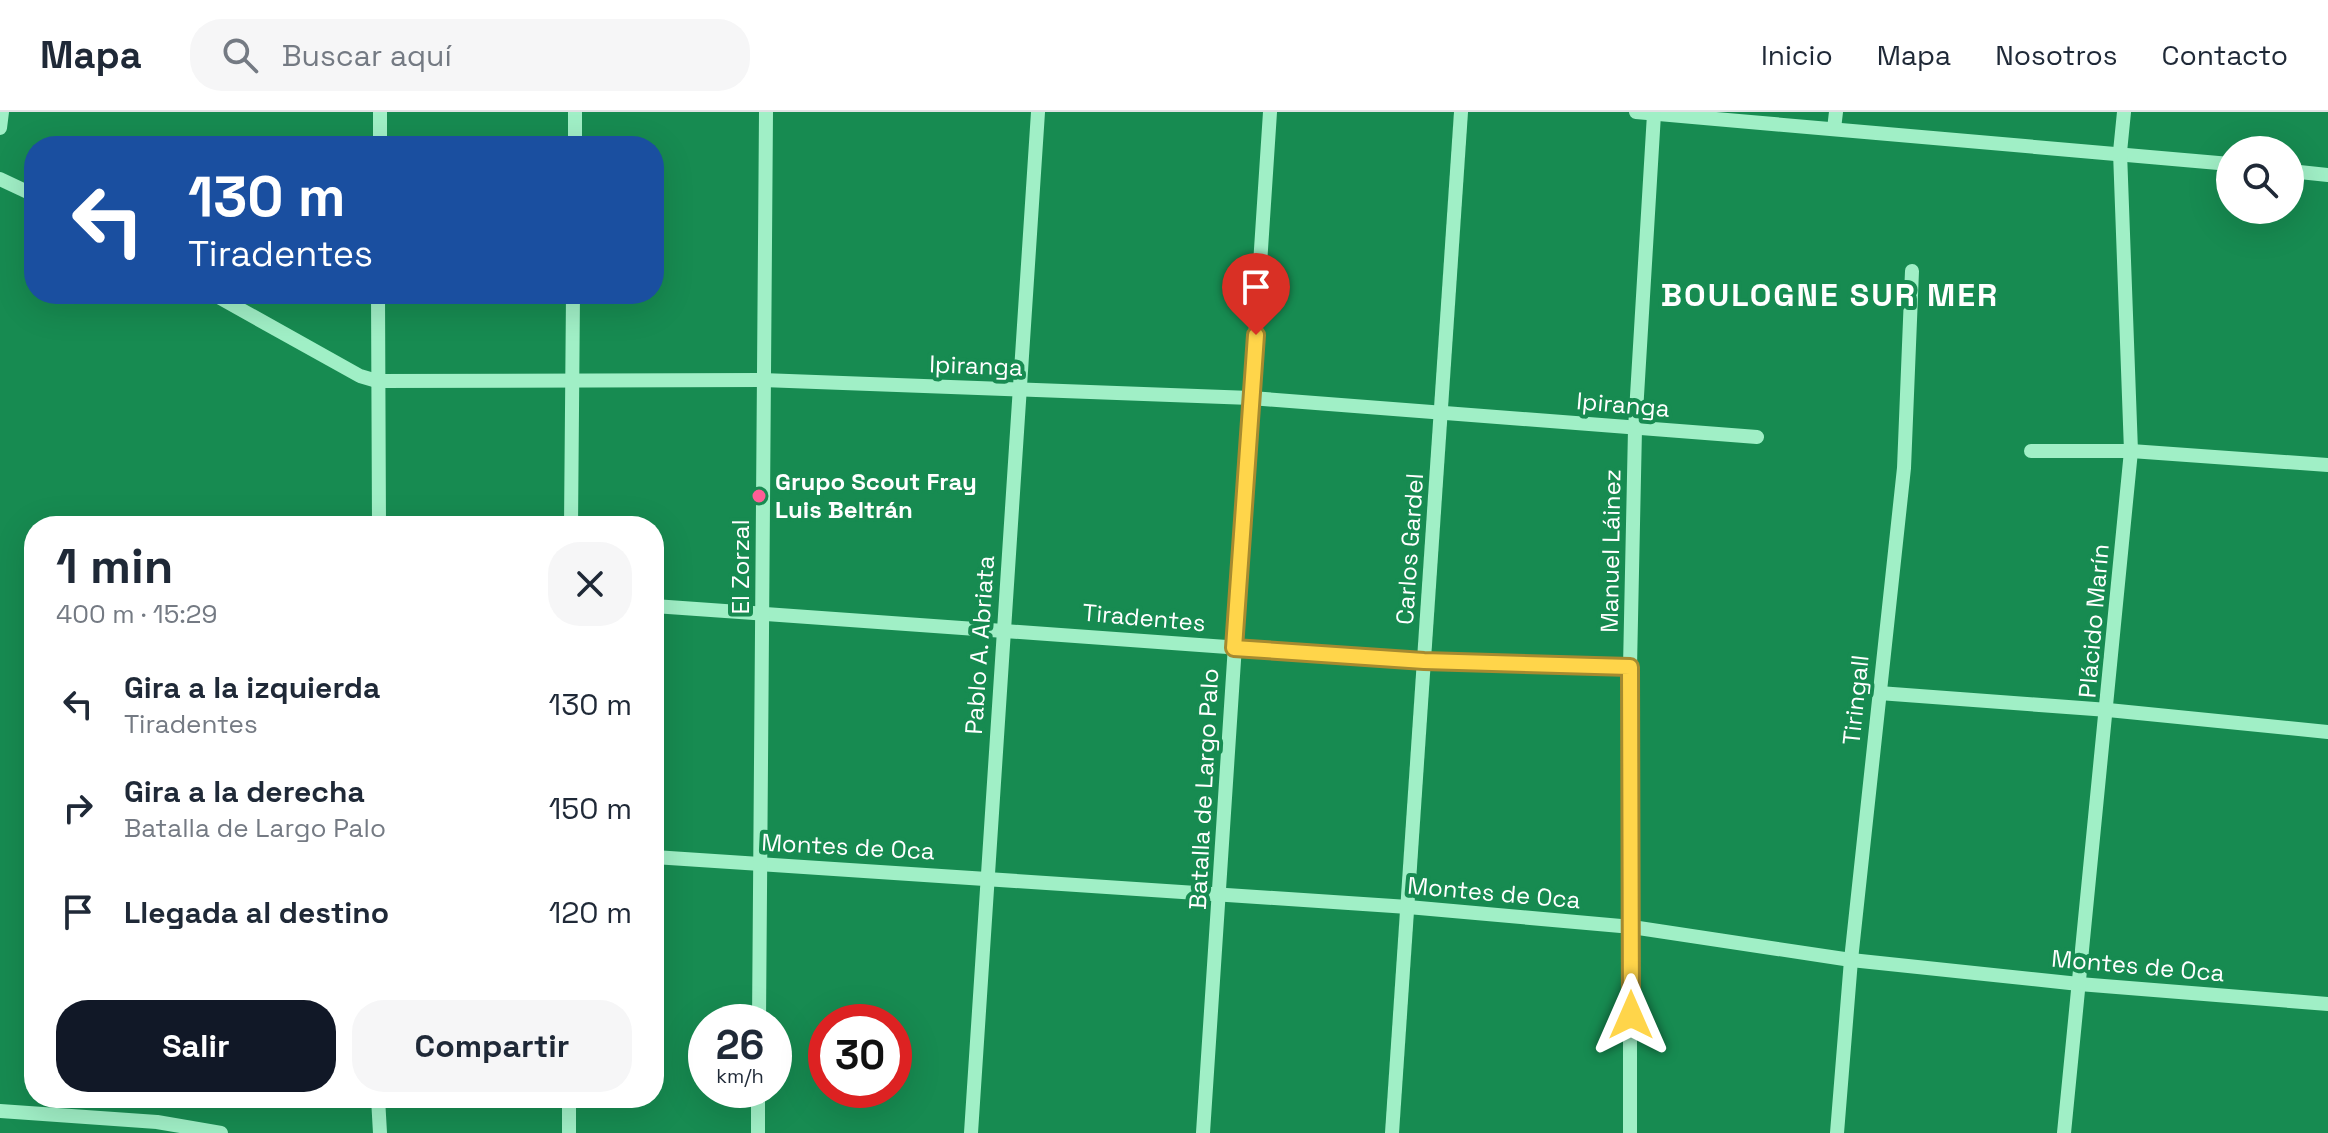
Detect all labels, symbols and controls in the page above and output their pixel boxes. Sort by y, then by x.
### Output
search box [190,19,750,91]
text: Mapa [40,31,142,79]
icon: search [218,33,262,77]
text: Buscar aquí [282,36,452,75]
text: Inicio [1761,37,1833,73]
text: Mapa [1877,37,1951,73]
text: Nosotros [1995,37,2118,73]
text: Contacto [2162,37,2288,73]
map controls [2216,136,2304,224]
button: search [2216,136,2304,224]
text: 130 m [188,161,346,232]
icon: left [56,168,160,272]
text: Tiradentes [188,231,373,277]
pin [1222,253,1290,335]
icon: arrive [1234,265,1278,309]
district label: BOULOGNE SUR MER [1661,275,1999,315]
street label: Ipiranga [929,348,1024,383]
street label: Ipiranga [1575,385,1671,424]
place label: Grupo Scout Fray Luis Beltrán [775,466,977,525]
street label: Manuel Láinez [1594,469,1627,633]
street label: Carlos Gardel [1389,472,1430,626]
marker: Grupo Scout Fray Luis Beltrán [750,487,768,505]
street label: El Zorzal [725,519,756,615]
text: 1 min [56,536,173,597]
button: close [548,542,632,626]
street label: Plácido Marín [2071,543,2116,699]
street label: Pablo A. Abriata [958,554,1001,736]
text: 400 m · 15:29 [56,597,217,631]
street label: Tiradentes [1081,597,1207,638]
street label: Tiringall [1835,653,1876,747]
street label: Batalla de Largo Palo [1182,667,1225,911]
text: Gira a la izquierda [124,668,380,707]
icon: left [56,682,100,726]
text: 130 m [549,685,632,724]
text: Tiradentes [124,707,258,741]
text: Gira a la derecha [124,772,365,811]
icon: right [56,786,100,830]
text: 150 m [549,789,632,828]
text: Batalla de Largo Palo [124,811,386,845]
street label: Montes de Oca [761,826,936,867]
street label: Montes de Oca [1406,869,1582,916]
icon: arrive [56,890,100,934]
text: Llegada al destino [124,893,389,932]
text: 120 m [549,893,632,932]
street label: Montes de Oca [2050,942,2226,989]
position arrow [1589,973,1673,1057]
button: Salir [56,1000,336,1092]
button: Compartir [352,1000,632,1092]
speed limit sign: 30 [808,1004,912,1108]
text: 26 [716,1020,764,1071]
text: km/h [716,1063,764,1089]

